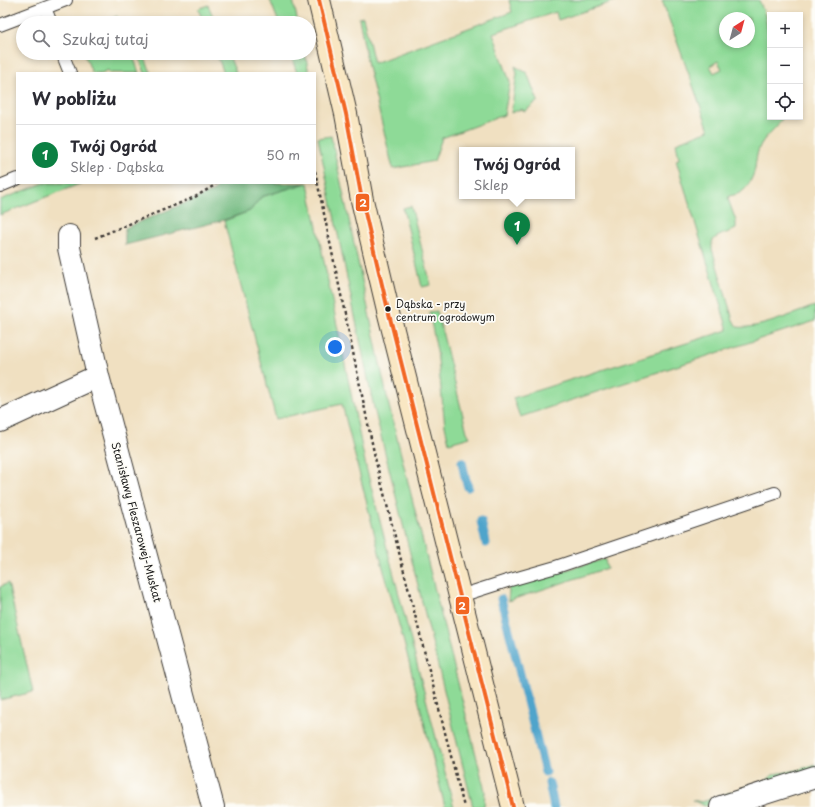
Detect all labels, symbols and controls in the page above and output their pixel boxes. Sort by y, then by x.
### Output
north arrow [719,12,755,48]
map controls [767,12,803,120]
button: + [767,12,803,48]
search box [16,16,316,60]
icon: search [30,27,52,49]
text: Szukaj tutaj [62,27,149,50]
button: − [767,48,803,84]
button: locate [767,84,803,120]
text: W pobliżu [32,85,117,111]
text: Twój Ogród [70,134,157,157]
text: 1 [42,145,48,164]
text: 50 m [266,145,300,164]
popup [459,147,575,199]
text: Twój Ogród [473,152,561,175]
text: Sklep · Dąbska [70,157,164,176]
text: Sklep [473,175,508,194]
line badge: 2 [355,193,370,212]
text: 2 [359,194,367,211]
pin: 1 [504,212,530,245]
place label: Dąbska - przy centrum ogrodowym [396,296,495,325]
marker: Dąbska - przy centrum ogrodowym [383,304,393,314]
your location [325,337,345,357]
street label: Stanisławy Fleszarowej-Muskat [107,440,167,605]
line badge: 2 [455,596,470,615]
text: 2 [458,597,466,614]

